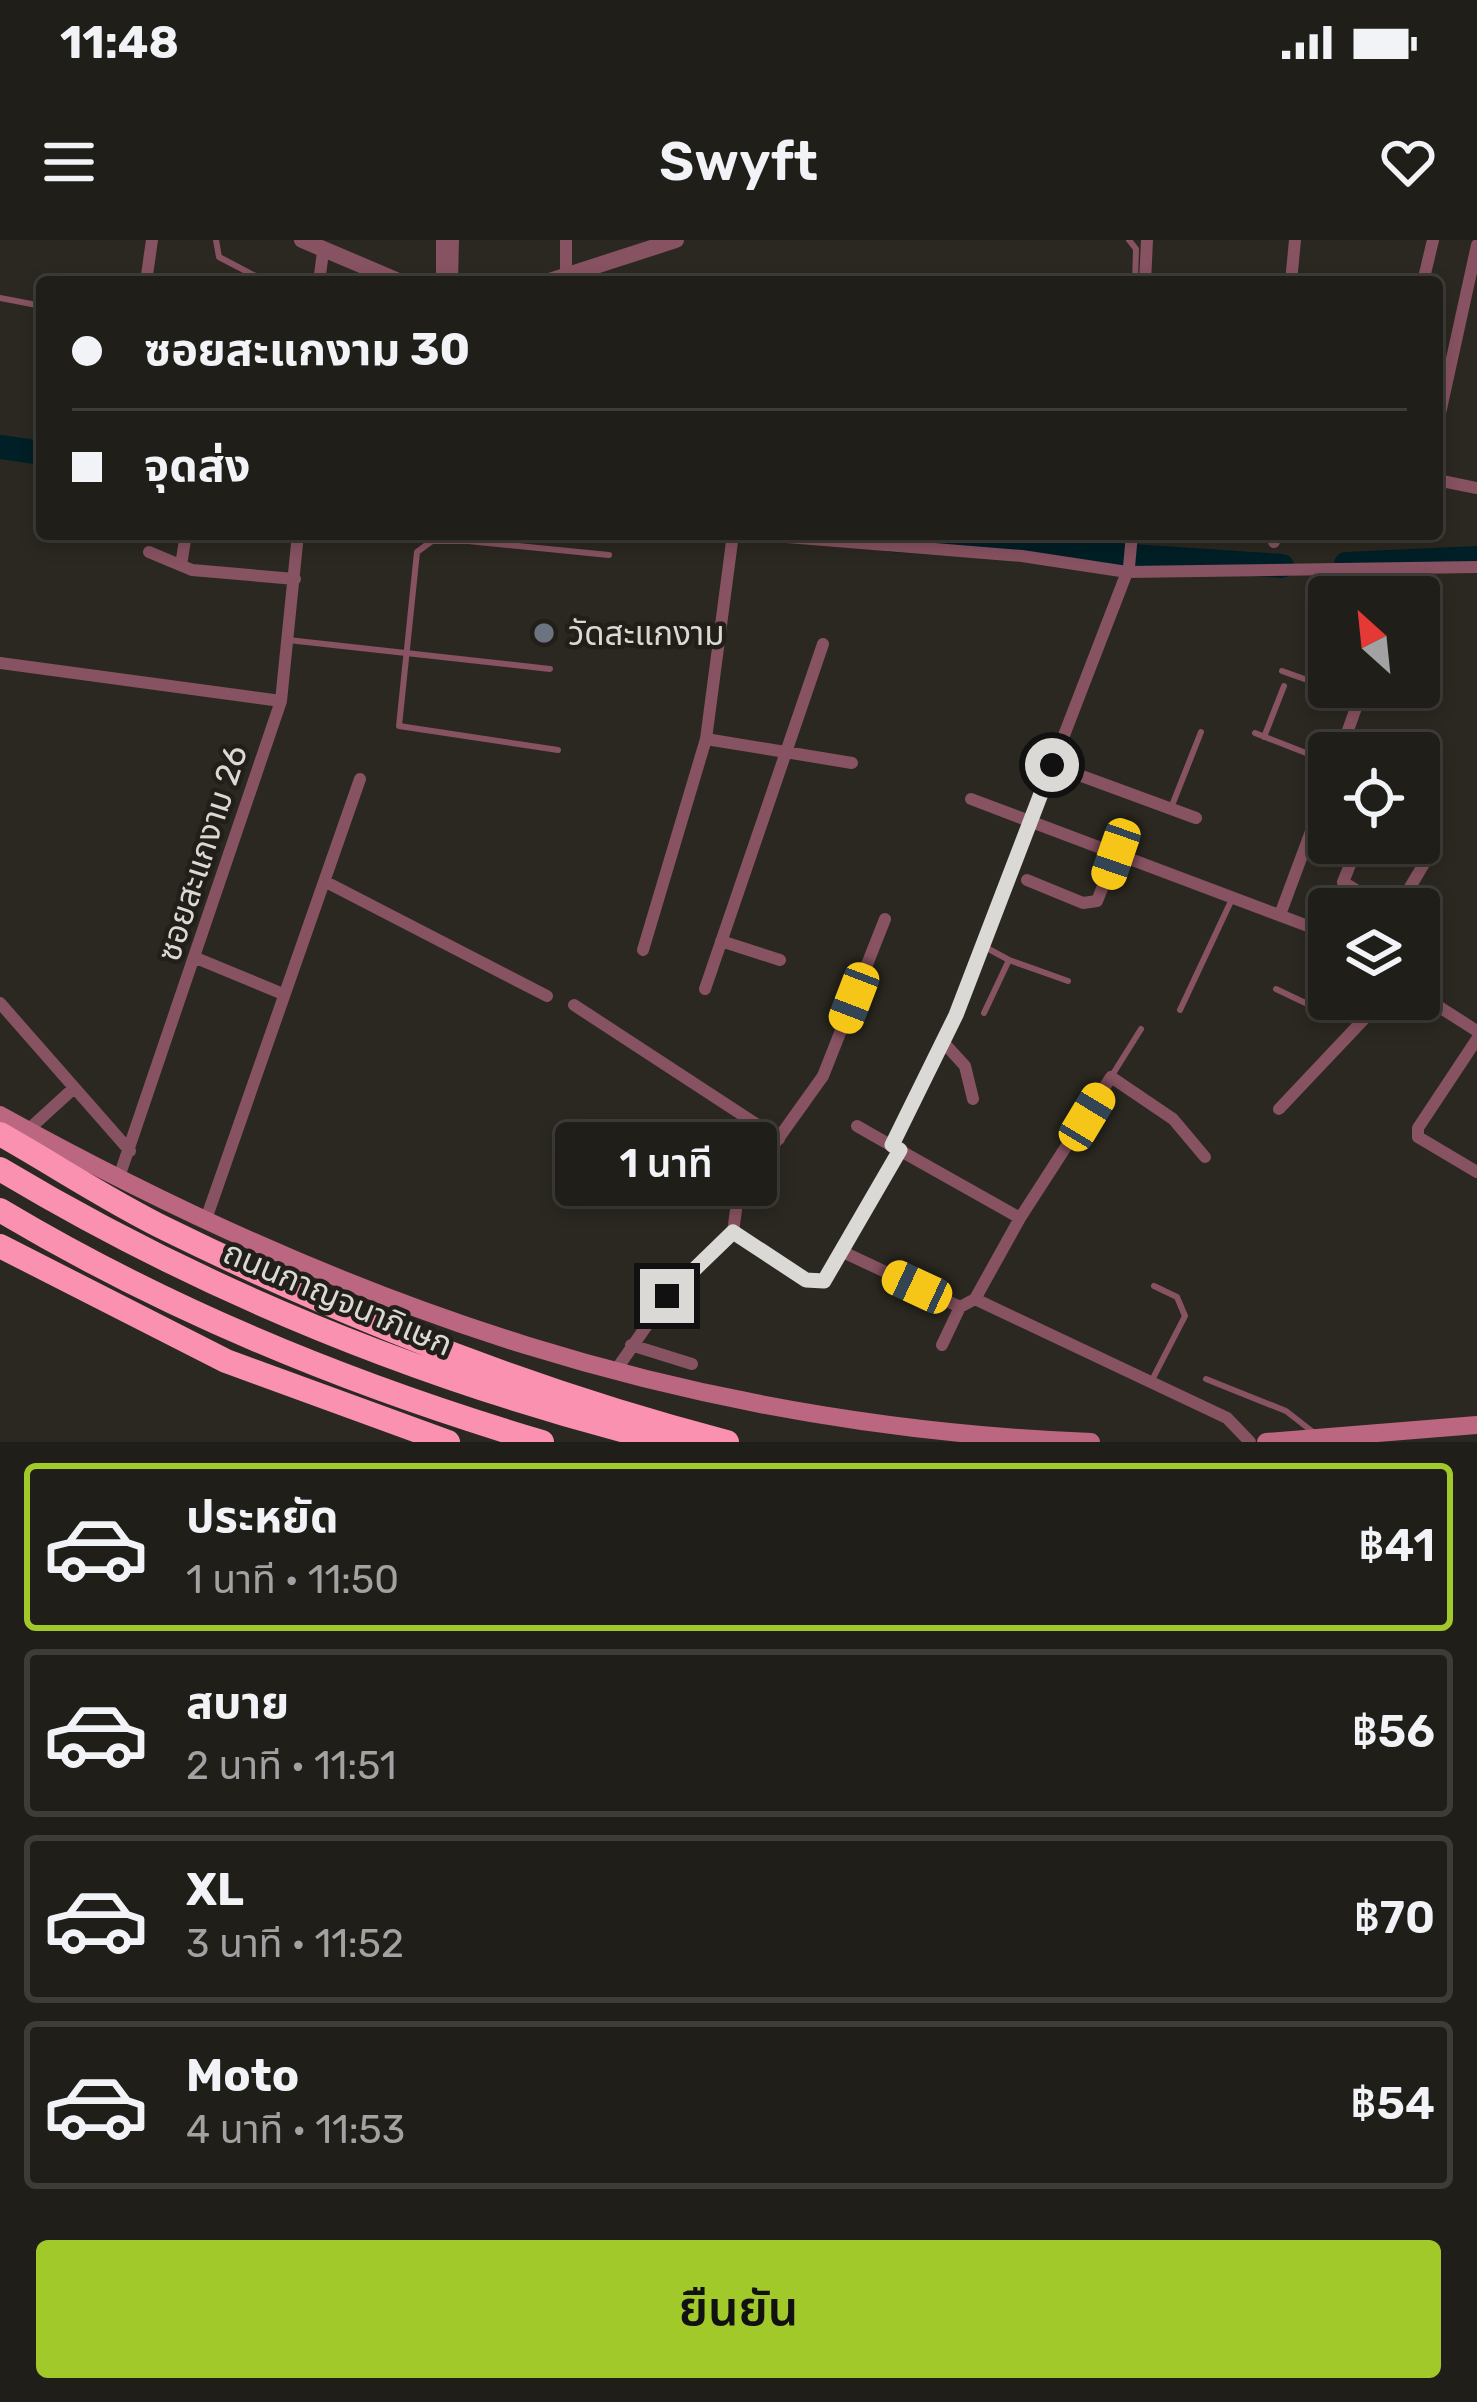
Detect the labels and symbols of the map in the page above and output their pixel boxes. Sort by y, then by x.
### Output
north arrow [1308,576,1440,708]
place label: วัดสะแกงาม [568,614,725,653]
marker: วัดสะแกงาม [531,620,557,646]
route start [1025,738,1079,792]
street label: ซอยสะแกงาม 26 [149,740,255,966]
car [1087,814,1145,894]
car [824,958,884,1038]
car [1053,1077,1121,1157]
callout: 1 นาที [556,1122,778,1206]
street label: ถนนกาญจนาภิเษก [218,1232,458,1364]
car [877,1255,957,1319]
route end [640,1269,694,1323]

